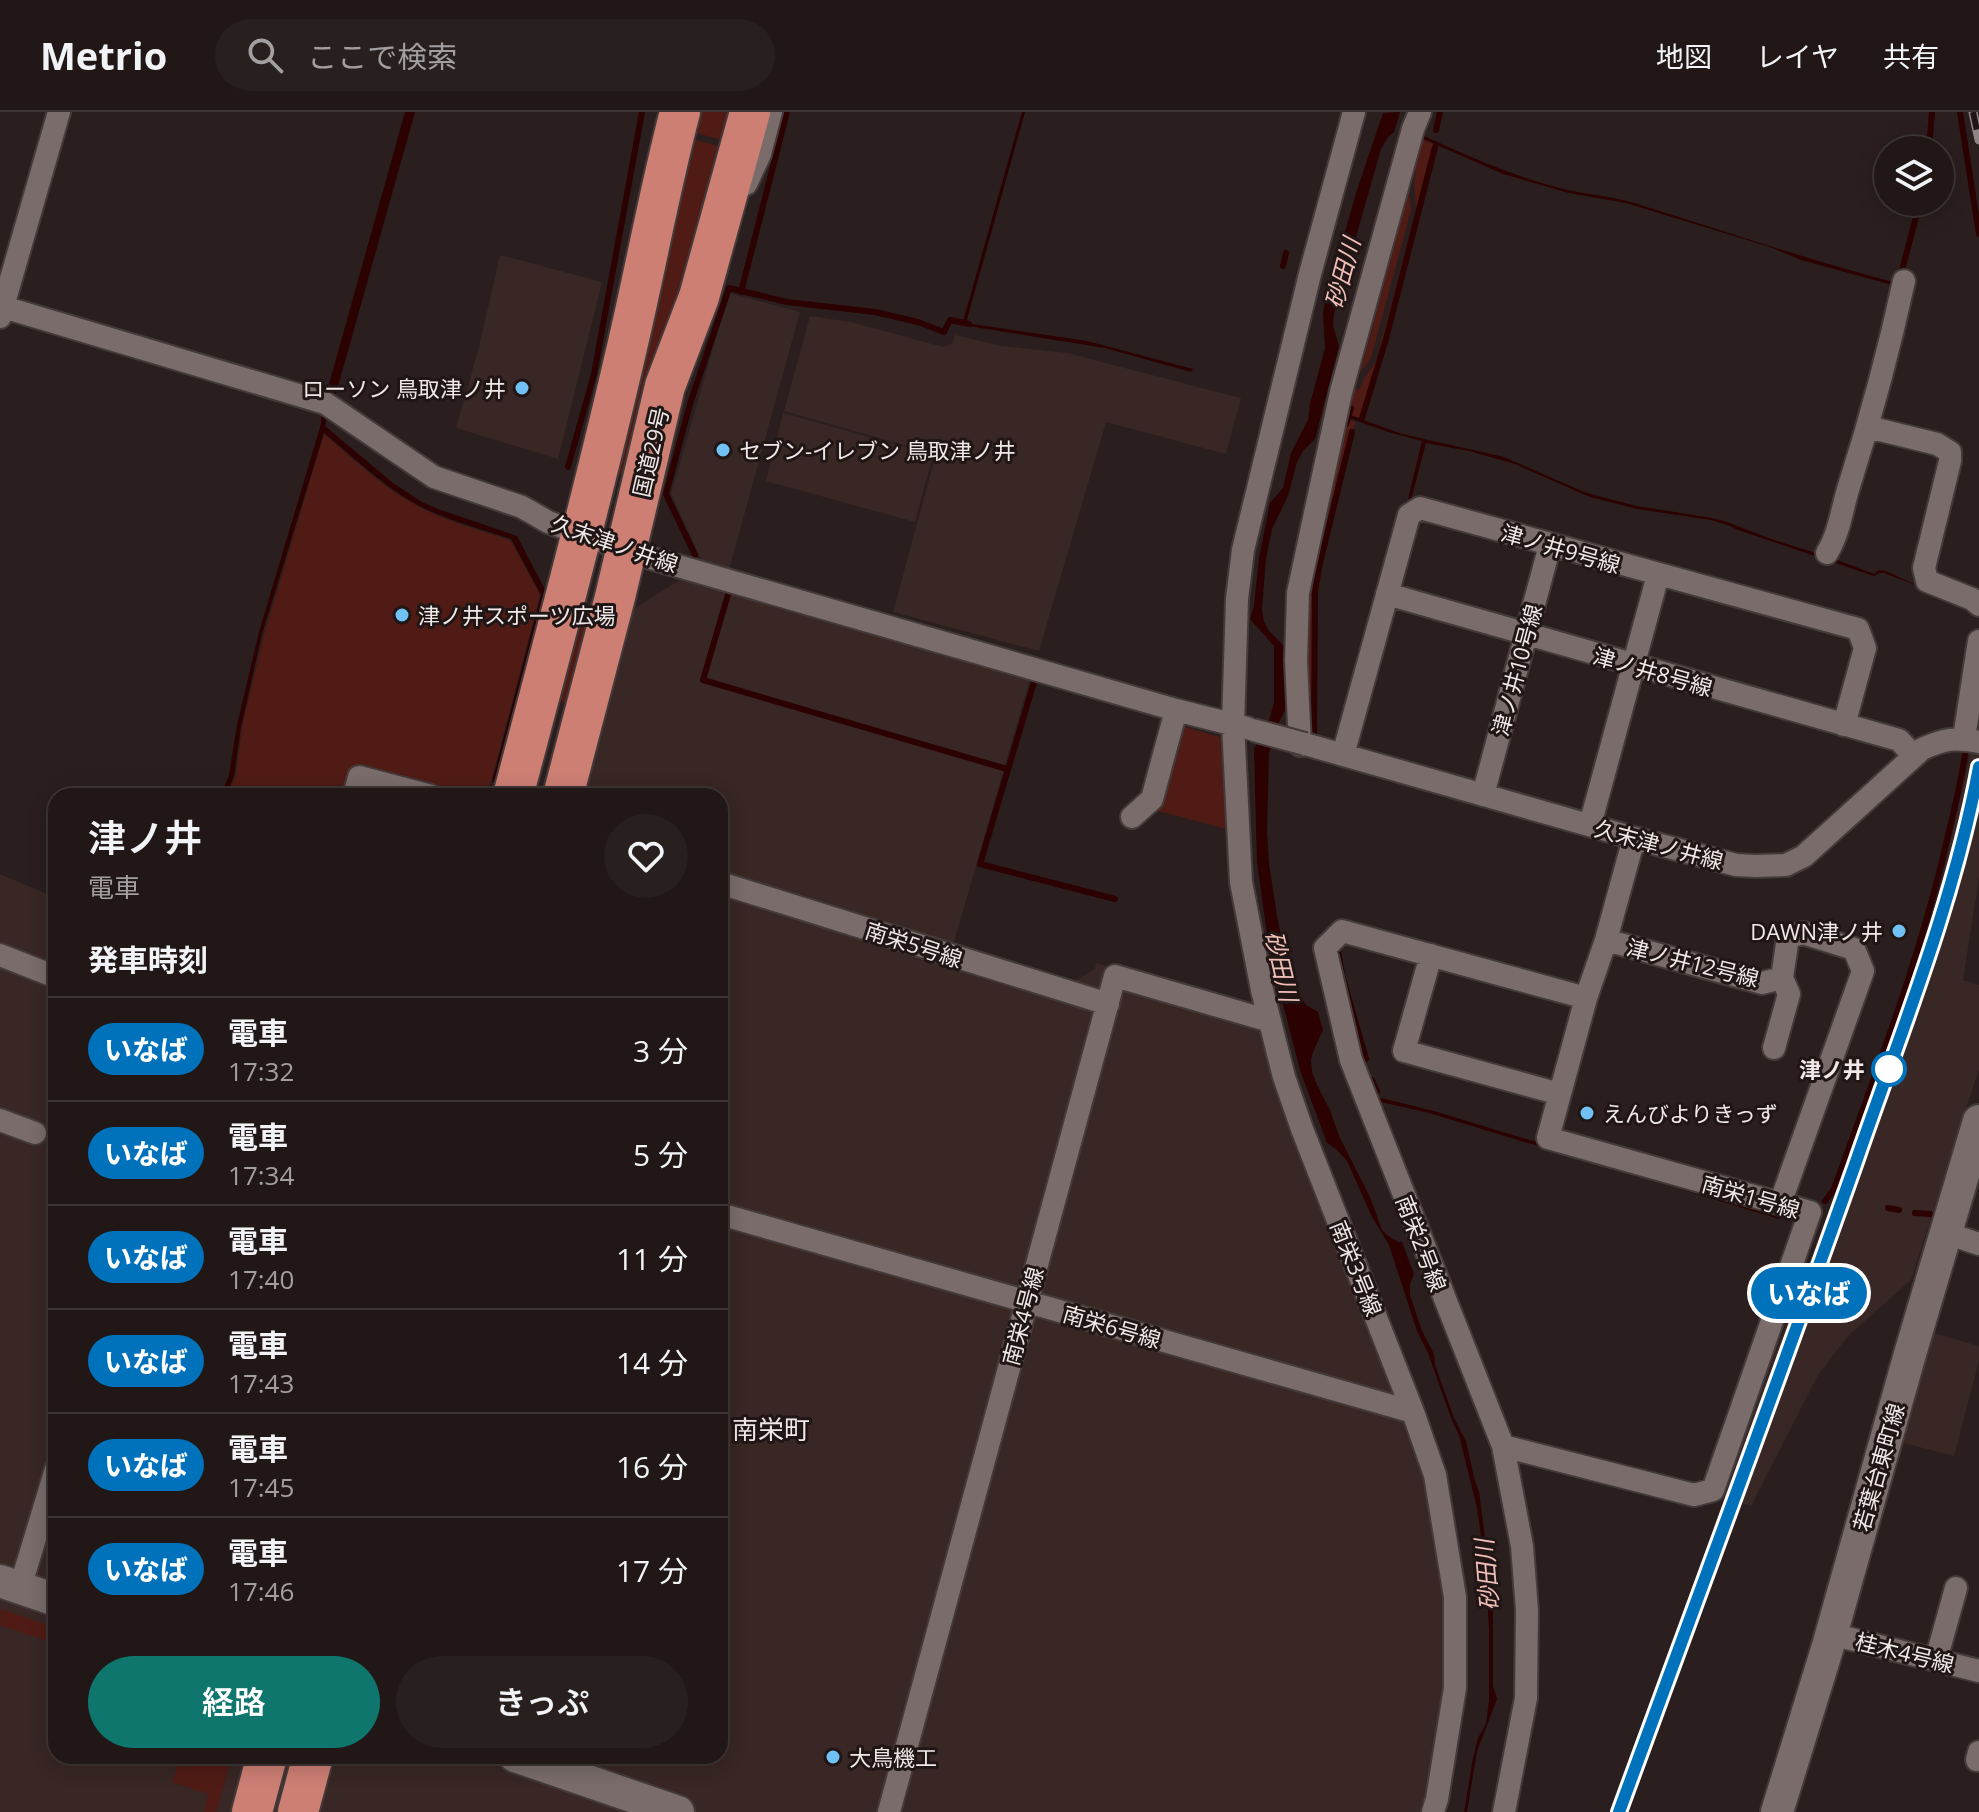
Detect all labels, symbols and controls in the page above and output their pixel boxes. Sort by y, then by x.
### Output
search box [215,19,775,91]
text: Metrio [40,29,167,81]
icon: search [243,33,287,77]
text: ここで検索 [307,36,457,77]
text: 地図 [1656,37,1712,75]
text: レイヤ [1756,37,1839,75]
text: 共有 [1883,37,1939,75]
map controls [1874,136,1954,216]
button: layers [1874,136,1954,216]
water label: 砂田川 [1317,231,1368,312]
place label: ローソン 鳥取津ノ井 [302,373,506,403]
marker: ローソン 鳥取津ノ井 [513,379,531,397]
street label: 国道29号 [625,404,675,500]
place label: セブン-イレブン 鳥取津ノ井 [739,435,1016,465]
marker: セブン-イレブン 鳥取津ノ井 [714,441,732,459]
street label: 久末津ノ井線 [548,507,682,579]
street label: 津ノ井9号線 [1498,517,1624,579]
place label: 津ノ井スポーツ広場 [418,600,616,630]
street label: 津ノ井10号線 [1484,601,1548,739]
marker: 津ノ井スポーツ広場 [393,606,411,624]
street label: 津ノ井8号線 [1590,640,1716,702]
text: 津ノ井 [88,811,202,863]
street label: 久末津ノ井線 [1591,812,1727,876]
button: heart [604,814,688,898]
text: 電車 [88,869,140,905]
street label: 南栄5号線 [862,914,966,974]
place label: DAWN津ノ井 [1750,916,1883,946]
marker: DAWN津ノ井 [1890,922,1908,940]
water label: 砂田川 [1258,927,1307,1008]
street label: 津ノ井12号線 [1624,931,1762,993]
text: 発車時刻 [88,939,208,980]
text: 電車 [228,1012,288,1053]
text: いなば [104,1030,188,1068]
text: 3 分 [633,1030,688,1071]
marker: 津ノ井 [1872,1052,1906,1086]
text: 17:32 [228,1053,294,1089]
place label: 津ノ井 [1799,1054,1865,1084]
place label: えんびよりきっず [1603,1098,1778,1128]
marker: えんびよりきっず [1578,1104,1596,1122]
text: 電車 [228,1116,288,1157]
text: いなば [104,1134,188,1172]
text: 5 分 [633,1134,688,1175]
text: 17:34 [228,1157,294,1193]
street label: 南栄1号線 [1699,1168,1803,1224]
street label: 南栄2号線 [1390,1191,1454,1295]
street label: 南栄3号線 [1324,1216,1390,1320]
text: 電車 [228,1220,288,1261]
text: いなば [104,1238,188,1276]
text: 11 分 [616,1238,688,1279]
text: 17:40 [228,1261,294,1297]
street label: 南栄4号線 [994,1264,1050,1368]
line badge: いなば [1763,1267,1855,1319]
text: いなば [1767,1274,1851,1312]
street label: 南栄6号線 [1060,1298,1164,1354]
text: 電車 [228,1324,288,1365]
text: いなば [104,1342,188,1380]
text: 14 分 [616,1342,688,1383]
text: 17:43 [228,1365,294,1401]
street label: 若葉台東町線 [1845,1399,1911,1535]
district label: 南栄町 [732,1411,810,1447]
text: 電車 [228,1428,288,1469]
text: いなば [104,1446,188,1484]
text: 16 分 [616,1446,688,1487]
text: 17:45 [228,1469,294,1505]
text: 電車 [228,1532,288,1573]
water label: 砂田川 [1466,1535,1506,1612]
text: いなば [104,1550,188,1588]
text: 17 分 [616,1550,688,1591]
text: 17:46 [228,1573,294,1609]
street label: 桂木4号線 [1853,1625,1957,1679]
button: 経路 [88,1656,380,1748]
button: きっぷ [396,1656,688,1748]
place label: 大鳥機工 [849,1742,937,1772]
marker: 大鳥機工 [824,1748,842,1766]

